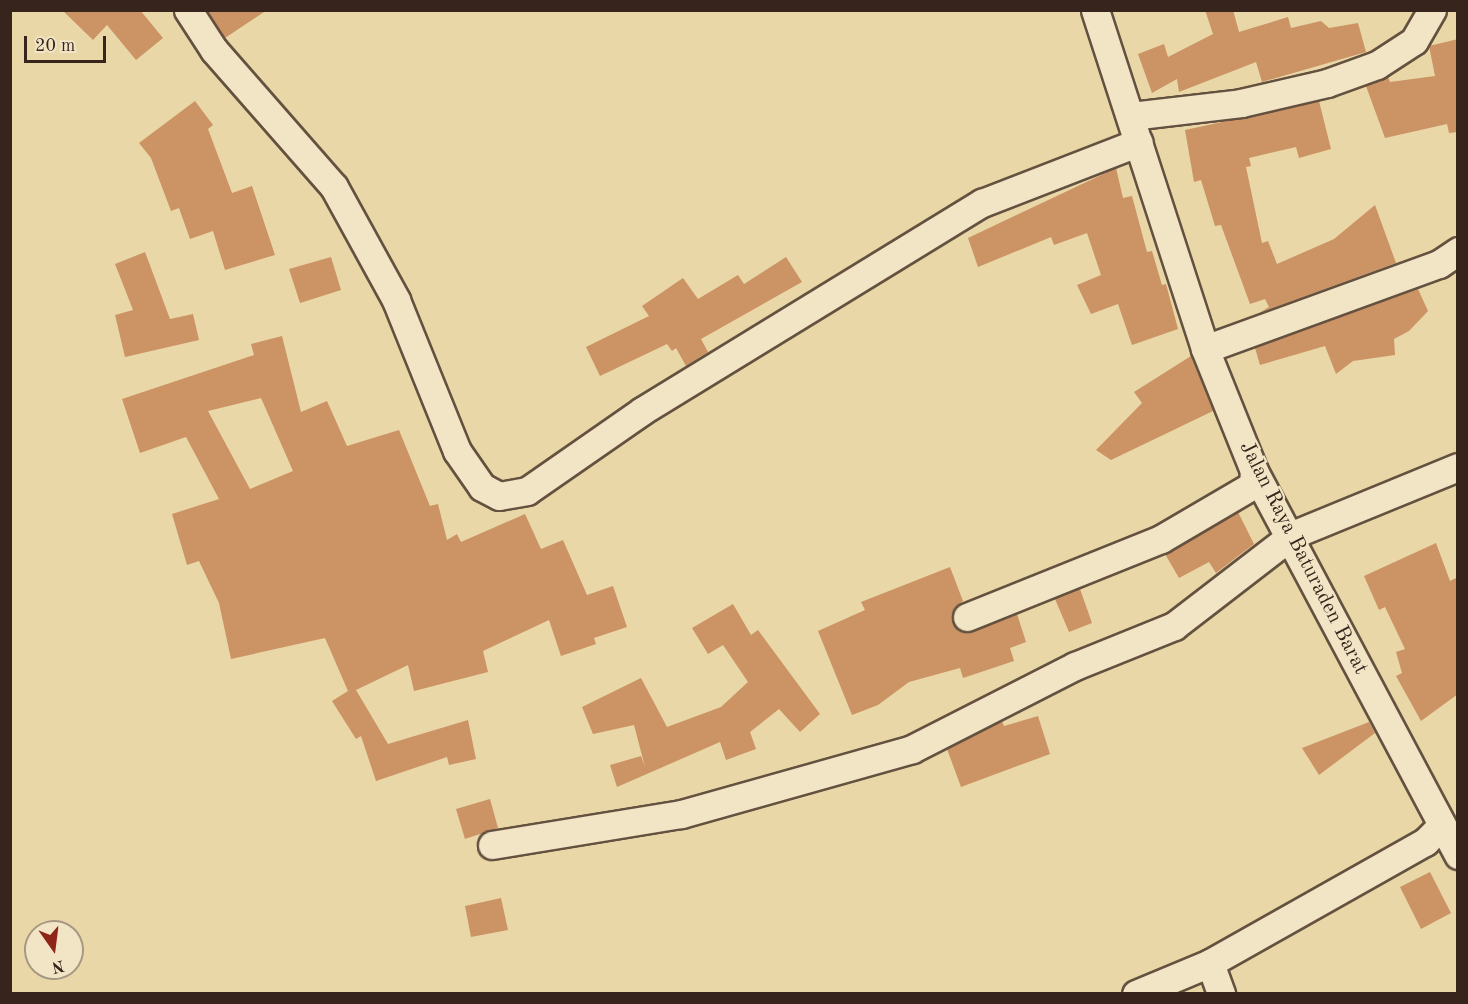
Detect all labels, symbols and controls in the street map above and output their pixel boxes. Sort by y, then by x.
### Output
scale bar [27,24,110,62]
text: 20 m [35,37,75,55]
street label: Jalan Raya Baturaden Barat [1233,437,1373,679]
north arrow [24,920,84,980]
text: N [50,956,66,975]

